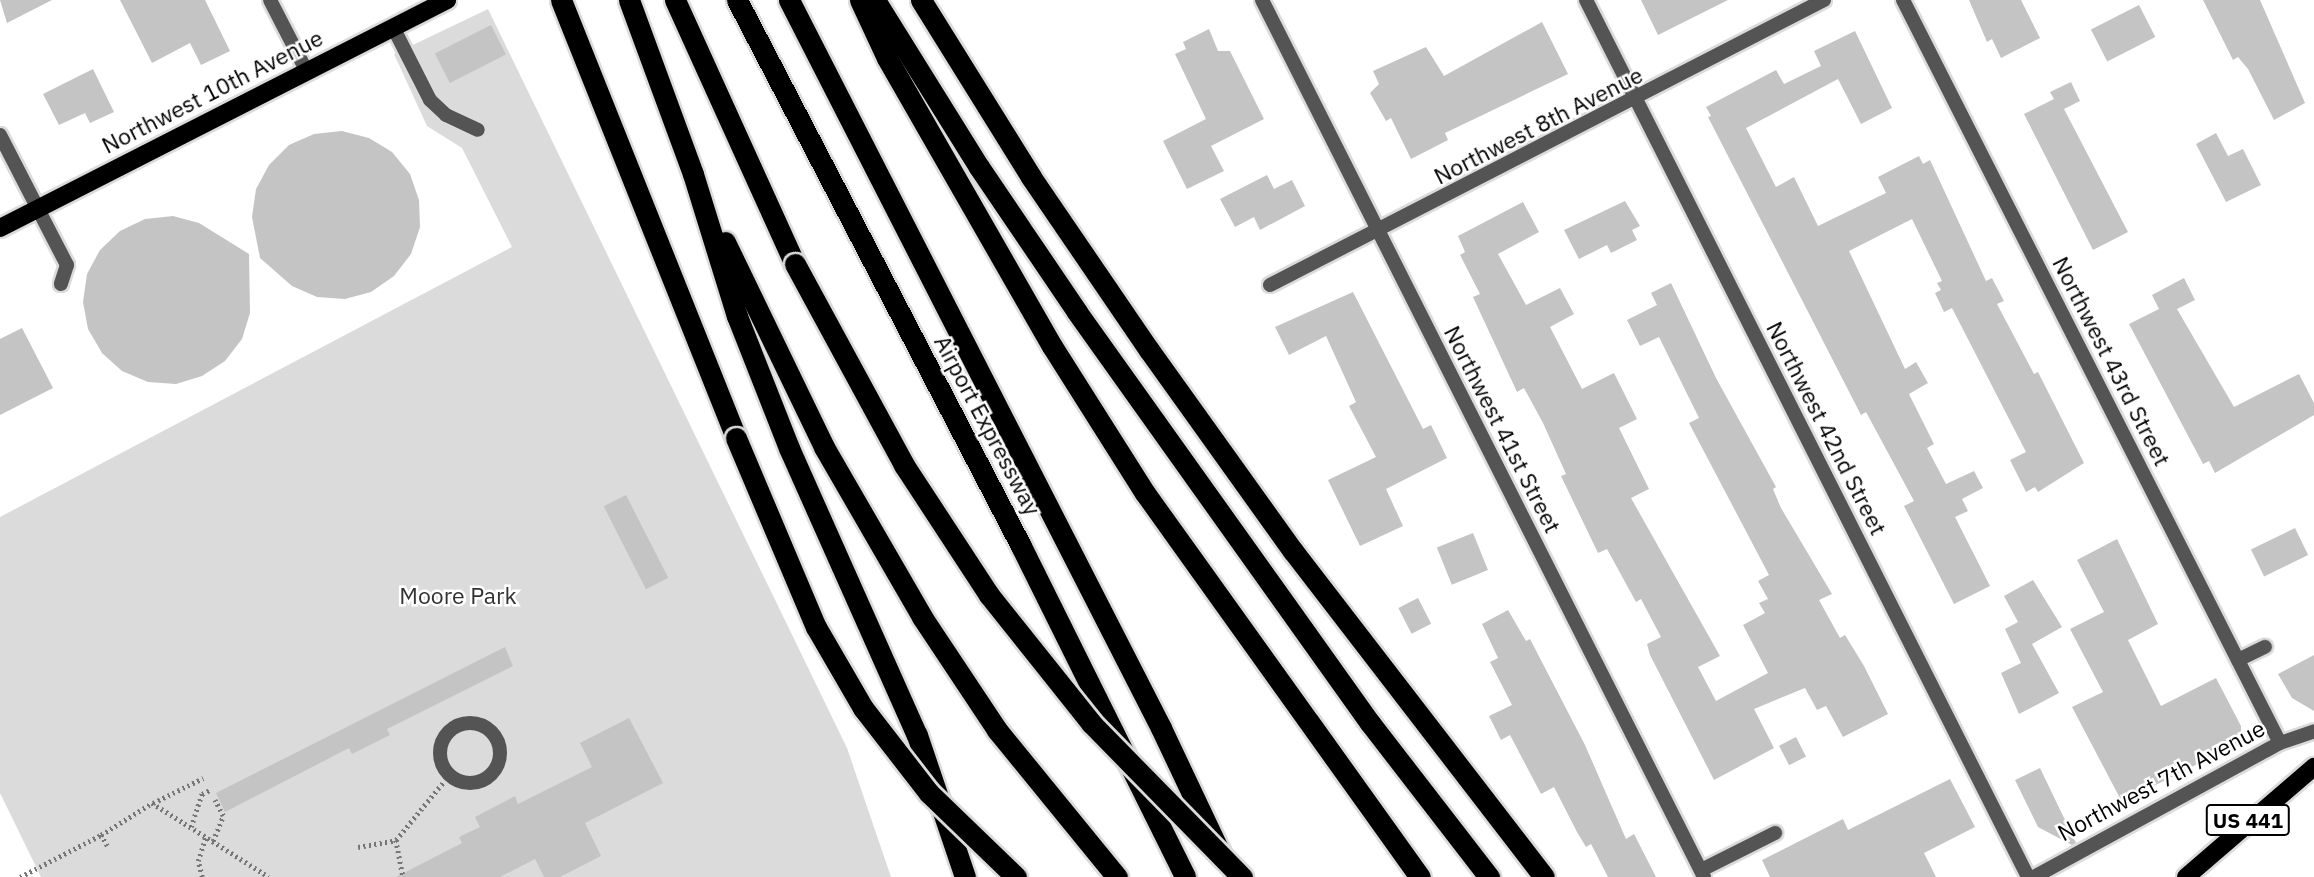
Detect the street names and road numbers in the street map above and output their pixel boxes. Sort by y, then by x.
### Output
street label: Northwest 10th Avenue [97,23,327,159]
street label: Northwest 8th Avenue [1429,60,1647,190]
street label: Northwest 43rd Street [2047,252,2177,470]
street label: Northwest 42nd Street [1761,317,1893,539]
street label: Northwest 41st Street [1439,321,1567,537]
street label: Airport Expressway [929,330,1047,520]
street label: Northwest 7th Avenue [2053,714,2269,846]
road number: US 441 [2204,802,2292,838]

